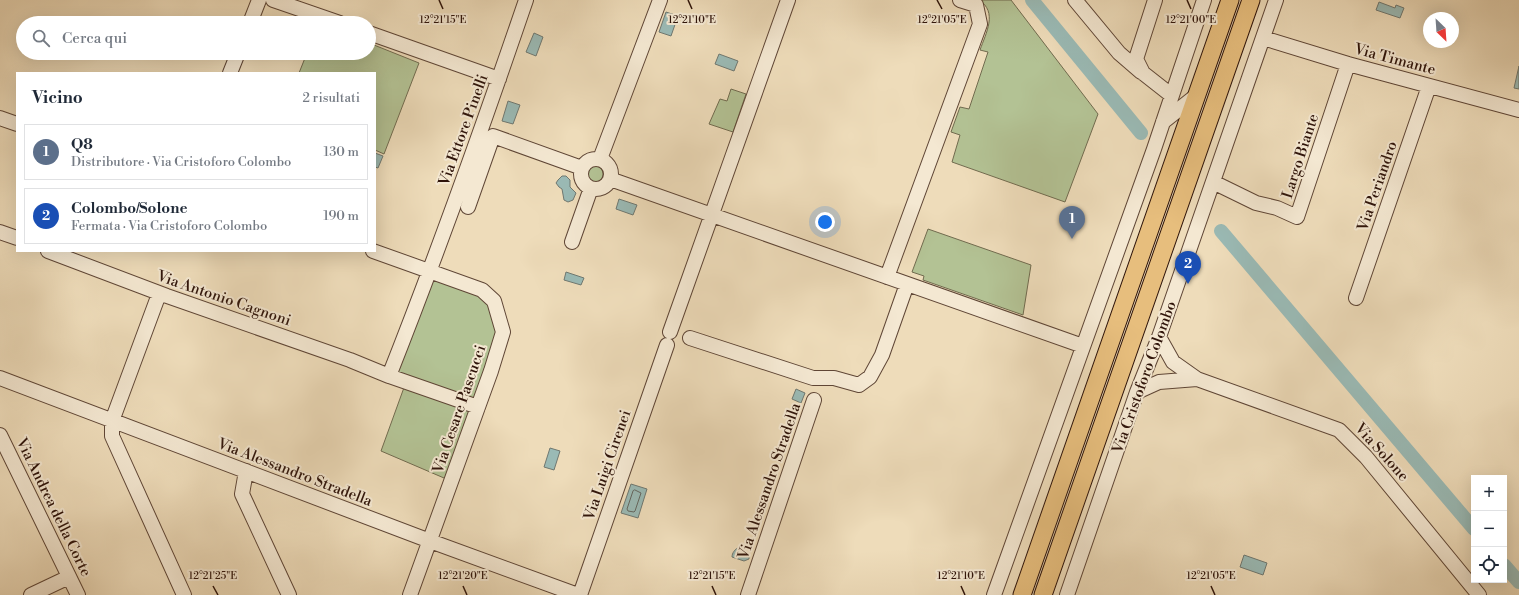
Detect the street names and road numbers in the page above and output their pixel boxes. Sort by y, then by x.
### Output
street label: Via Timante [1351,39,1438,79]
street label: Via Ettore Pinelli [434,72,492,189]
street label: Largo Biante [1278,111,1323,201]
street label: Via Periandro [1353,139,1402,235]
street label: Via Antonio Cagnoni [153,266,293,330]
street label: Via Cristoforo Colombo [1108,298,1181,457]
street label: Via Cesare Pascucci [428,342,490,477]
street label: Via Alessandro Stradella [733,400,805,563]
street label: Via Luigi Cirenei [579,407,635,524]
street label: Via Solone [1350,419,1413,485]
street label: Via Andrea della Corte [11,434,95,580]
street label: Via Alessandro Stradella [214,434,375,511]

